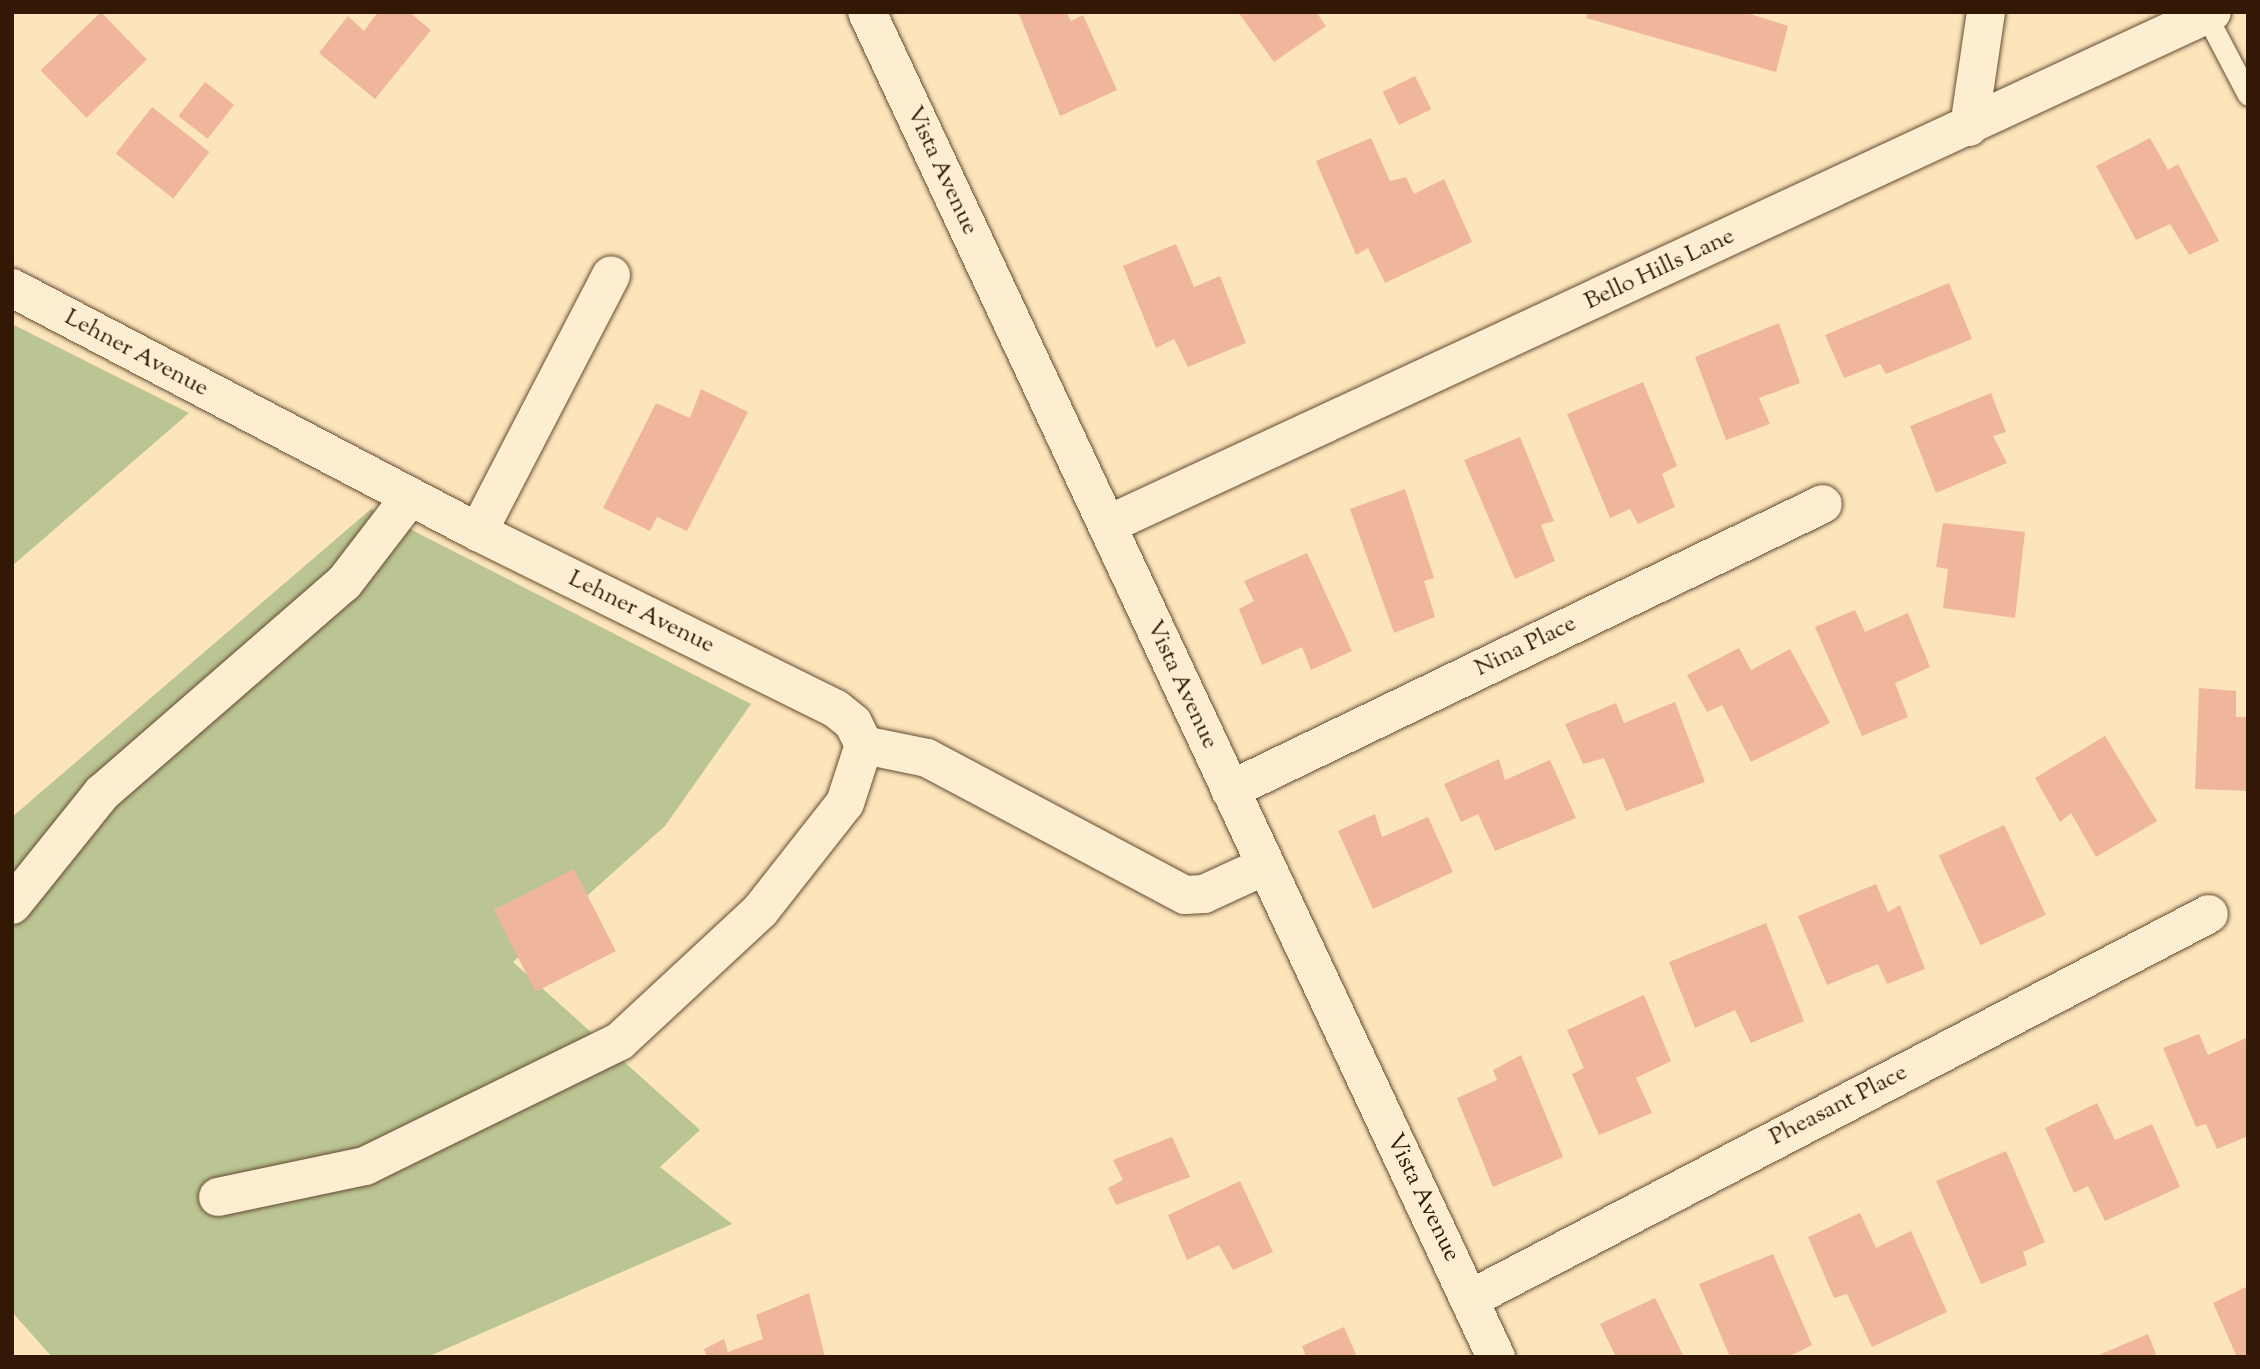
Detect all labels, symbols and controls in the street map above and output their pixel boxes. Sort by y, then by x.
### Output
street label: Vista Avenue [899,102,983,240]
street label: Bello Hills Lane [1581,223,1739,317]
street label: Lehner Avenue [59,304,213,404]
street label: Lehner Avenue [563,565,719,661]
street label: Nina Place [1471,610,1581,684]
street label: Vista Avenue [1139,616,1223,754]
street label: Pheasant Place [1765,1059,1913,1153]
street label: Vista Avenue [1379,1129,1465,1267]

